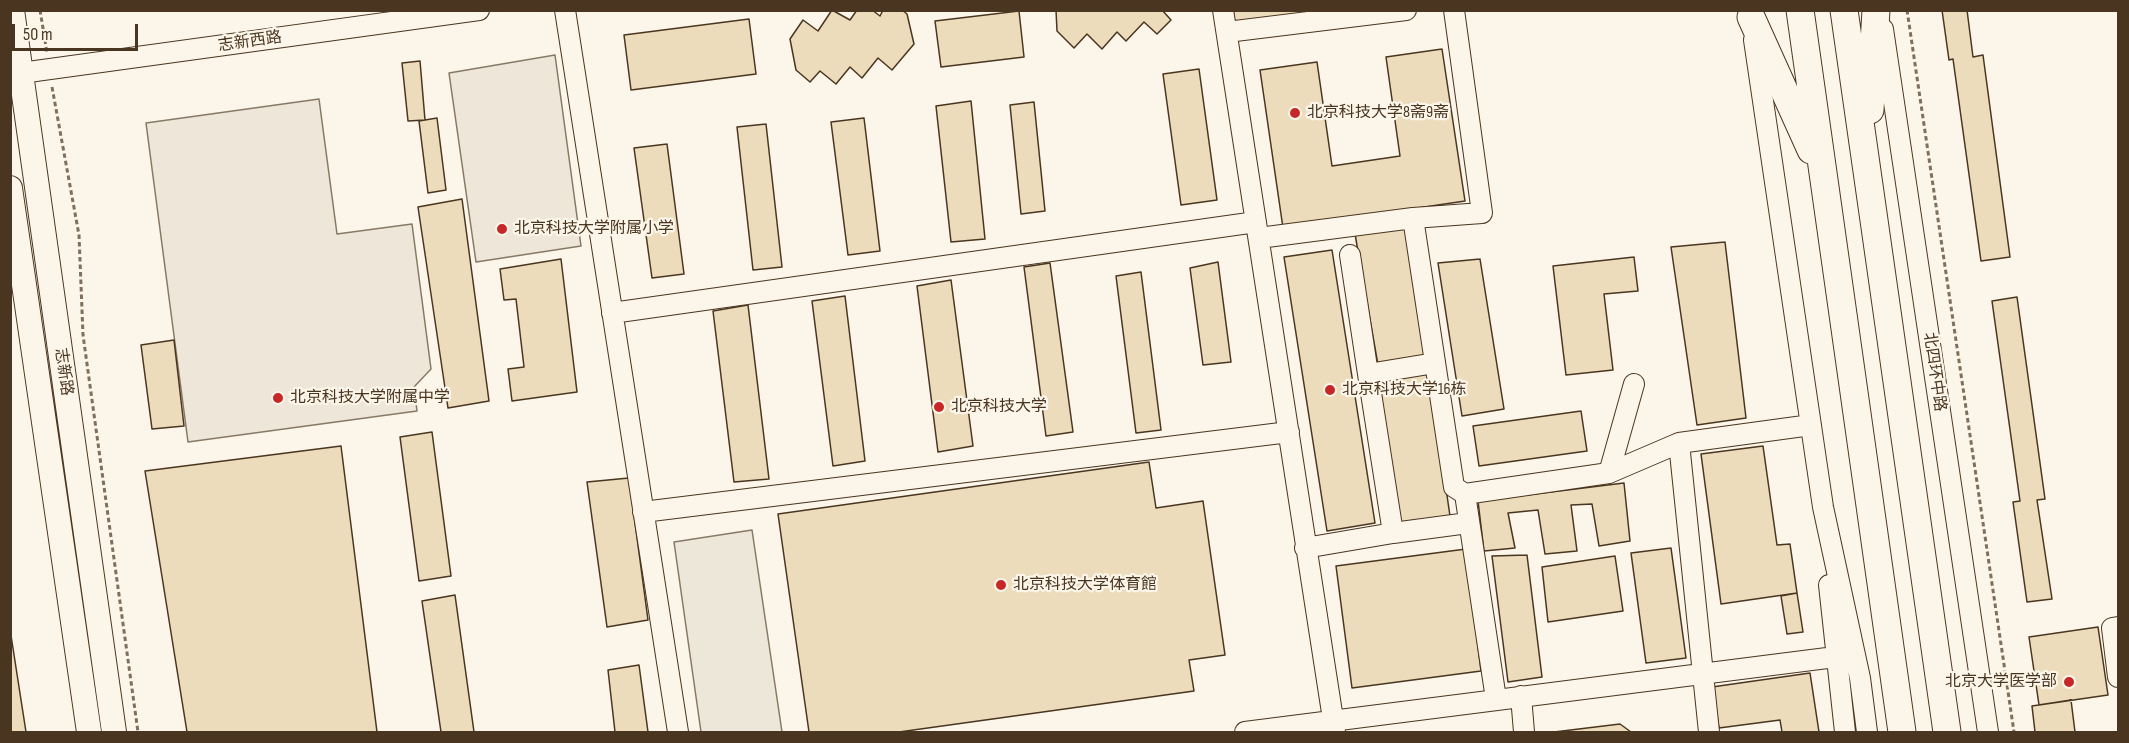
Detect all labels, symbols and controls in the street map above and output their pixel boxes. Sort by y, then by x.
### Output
scale bar [15,12,141,50]
text: 50 m [23,24,53,45]
street label: 志新西路 [217,28,283,56]
place label: 北京科技大学8斋9斋 [1307,103,1449,123]
marker: 北京科技大学8斋9斋 [1288,106,1302,120]
place label: 北京科技大学附属小学 [514,219,674,239]
marker: 北京科技大学附属小学 [495,222,509,236]
street label: 北四环中路 [1919,331,1949,413]
street label: 志新路 [50,347,76,397]
place label: 北京科技大学16栋 [1342,380,1467,400]
marker: 北京科技大学16栋 [1323,383,1337,397]
place label: 北京科技大学附属中学 [290,388,450,408]
marker: 北京科技大学附属中学 [271,391,285,405]
place label: 北京科技大学 [951,397,1047,417]
marker: 北京科技大学 [932,400,946,414]
place label: 北京科技大学体育館 [1013,575,1157,595]
marker: 北京科技大学体育館 [994,578,1008,592]
place label: 北京大学医学部 [1945,672,2057,692]
marker: 北京大学医学部 [2062,675,2076,689]

